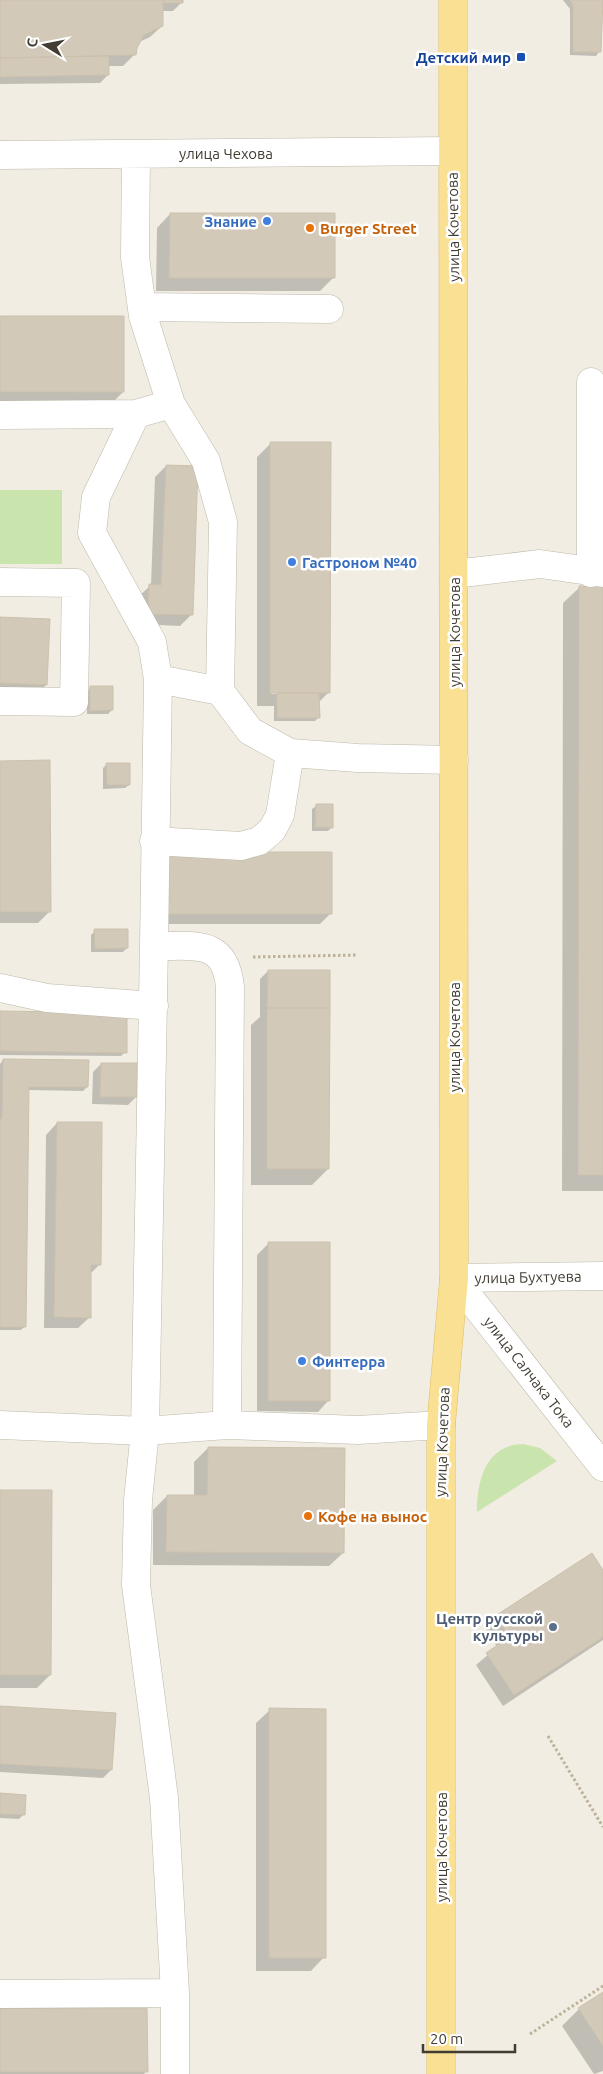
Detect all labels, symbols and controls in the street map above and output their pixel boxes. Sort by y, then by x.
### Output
north arrow [20,20,70,70]
text: С [24,37,41,49]
place label: Детский мир [416,49,511,66]
marker: Детский мир [515,51,527,63]
street label: улица Чехова [179,145,273,162]
street label: улица Кочетова [444,172,462,282]
place label: Знание [204,213,257,230]
marker: Знание [261,215,273,227]
place label: Burger Street [320,220,417,237]
marker: Burger Street [304,222,316,234]
place label: Гастроном №40 [302,554,417,571]
marker: Гастроном №40 [286,556,298,568]
street label: улица Кочетова [446,577,463,687]
street label: улица Кочетова [446,982,463,1092]
street label: улица Бухтуева [474,1268,582,1286]
street label: улица Салчака Тока [480,1313,578,1431]
place label: Финтерра [312,1353,385,1370]
marker: Финтерра [296,1355,308,1367]
street label: улица Кочетова [432,1387,452,1497]
place label: Кофе на вынос [318,1508,427,1525]
marker: Кофе на вынос [302,1510,314,1522]
place label: Центр русской культуры [436,1610,543,1644]
marker: Центр русской культуры [547,1621,559,1633]
street label: улица Кочетова [433,1792,450,1902]
scale bar [423,2022,516,2054]
text: 20 m [430,2030,463,2047]

